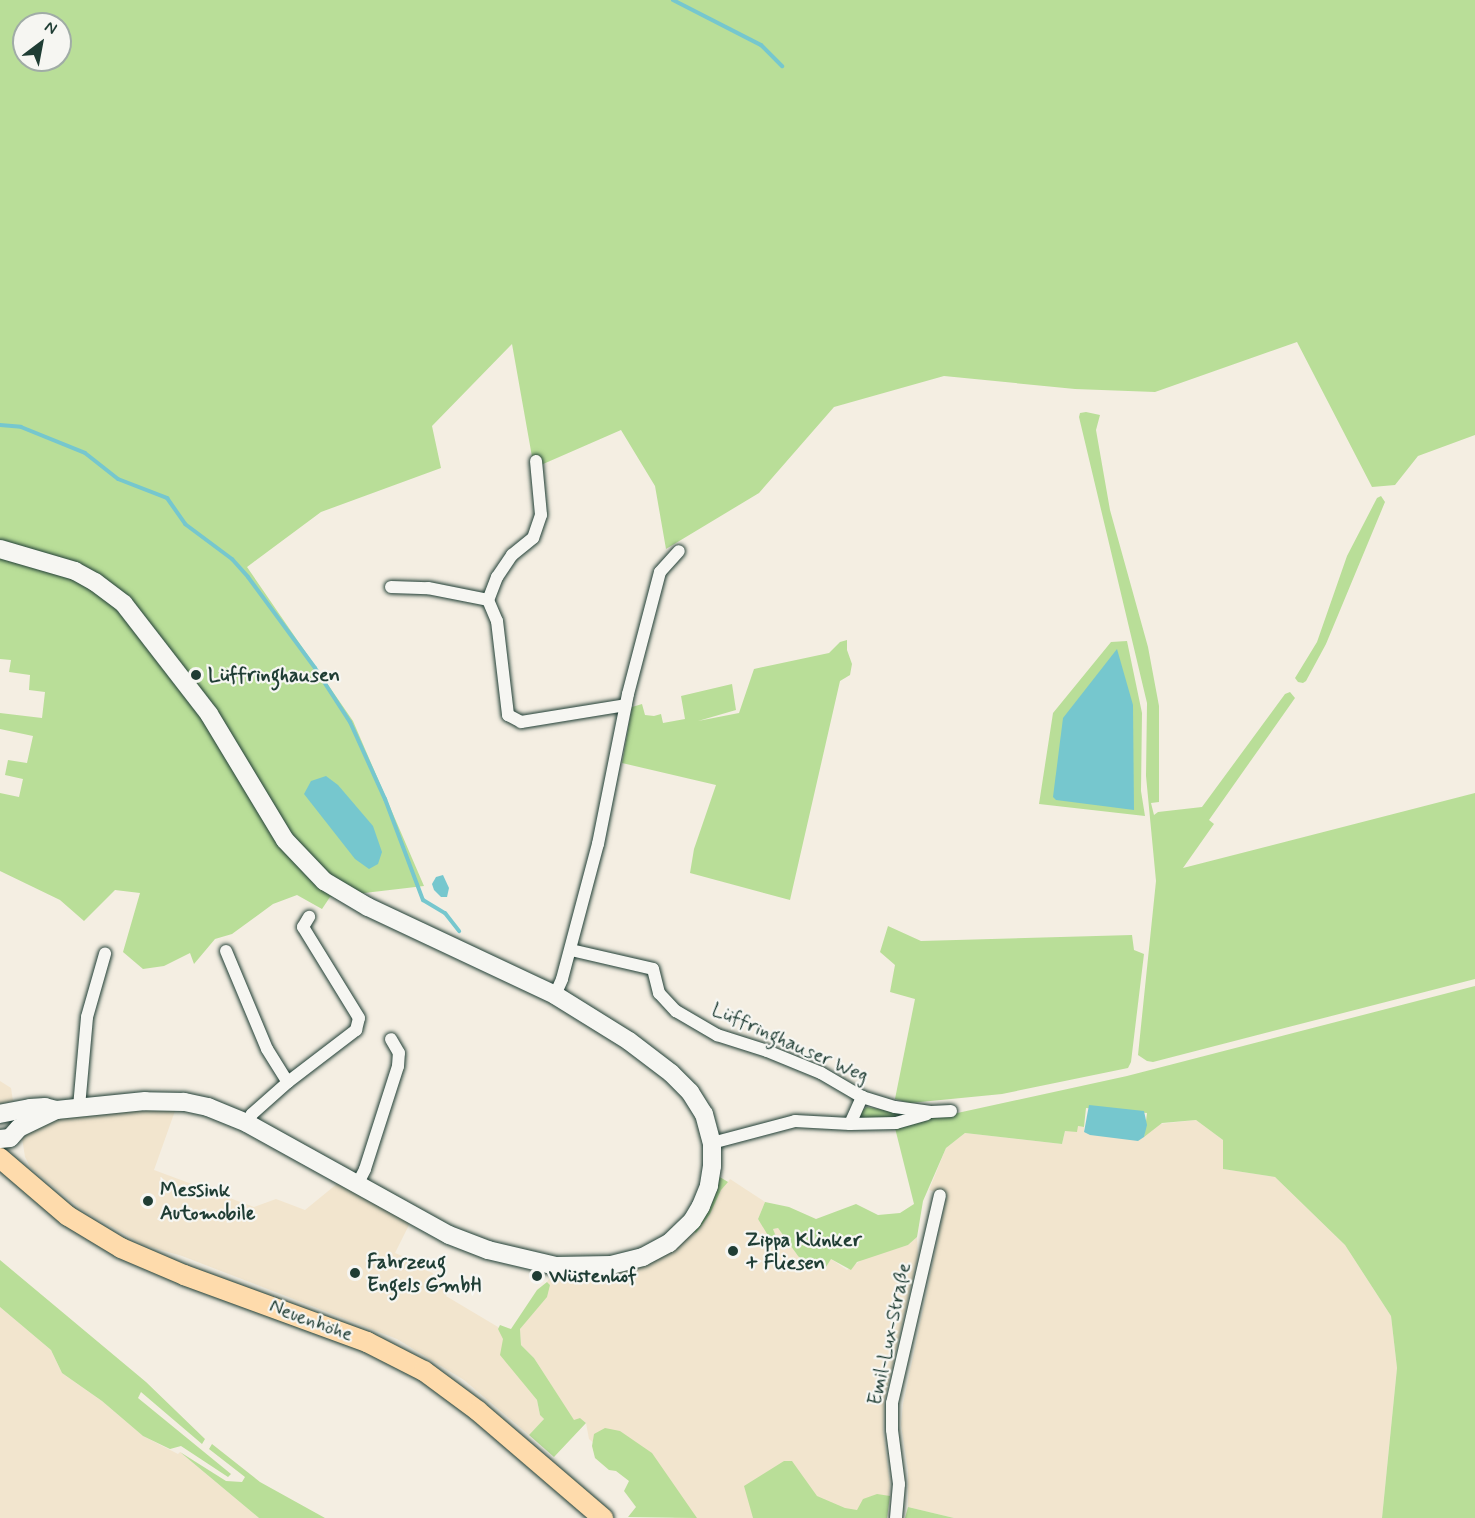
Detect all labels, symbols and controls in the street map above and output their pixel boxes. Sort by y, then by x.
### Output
north arrow [12,12,72,72]
text: N [41,16,61,40]
place label: Lüffringhausen [208,663,340,687]
marker: Lüffringhausen [189,668,203,682]
street label: Lüffringhauser Weg [707,997,873,1089]
place label: Messink Automobile [160,1178,255,1225]
marker: Messink Automobile [141,1194,155,1208]
place label: Zippa Klinker + Fliesen [745,1228,862,1275]
marker: Zippa Klinker + Fliesen [726,1244,740,1258]
place label: Fahrzeug Engels GmbH [367,1250,481,1297]
street label: Emil-Lux-Straße [863,1261,917,1407]
place label: Wüstenhof [549,1264,637,1288]
marker: Fahrzeug Engels GmbH [348,1266,362,1280]
marker: Wüstenhof [530,1269,544,1283]
street label: Neuenhöhe [266,1295,356,1347]

